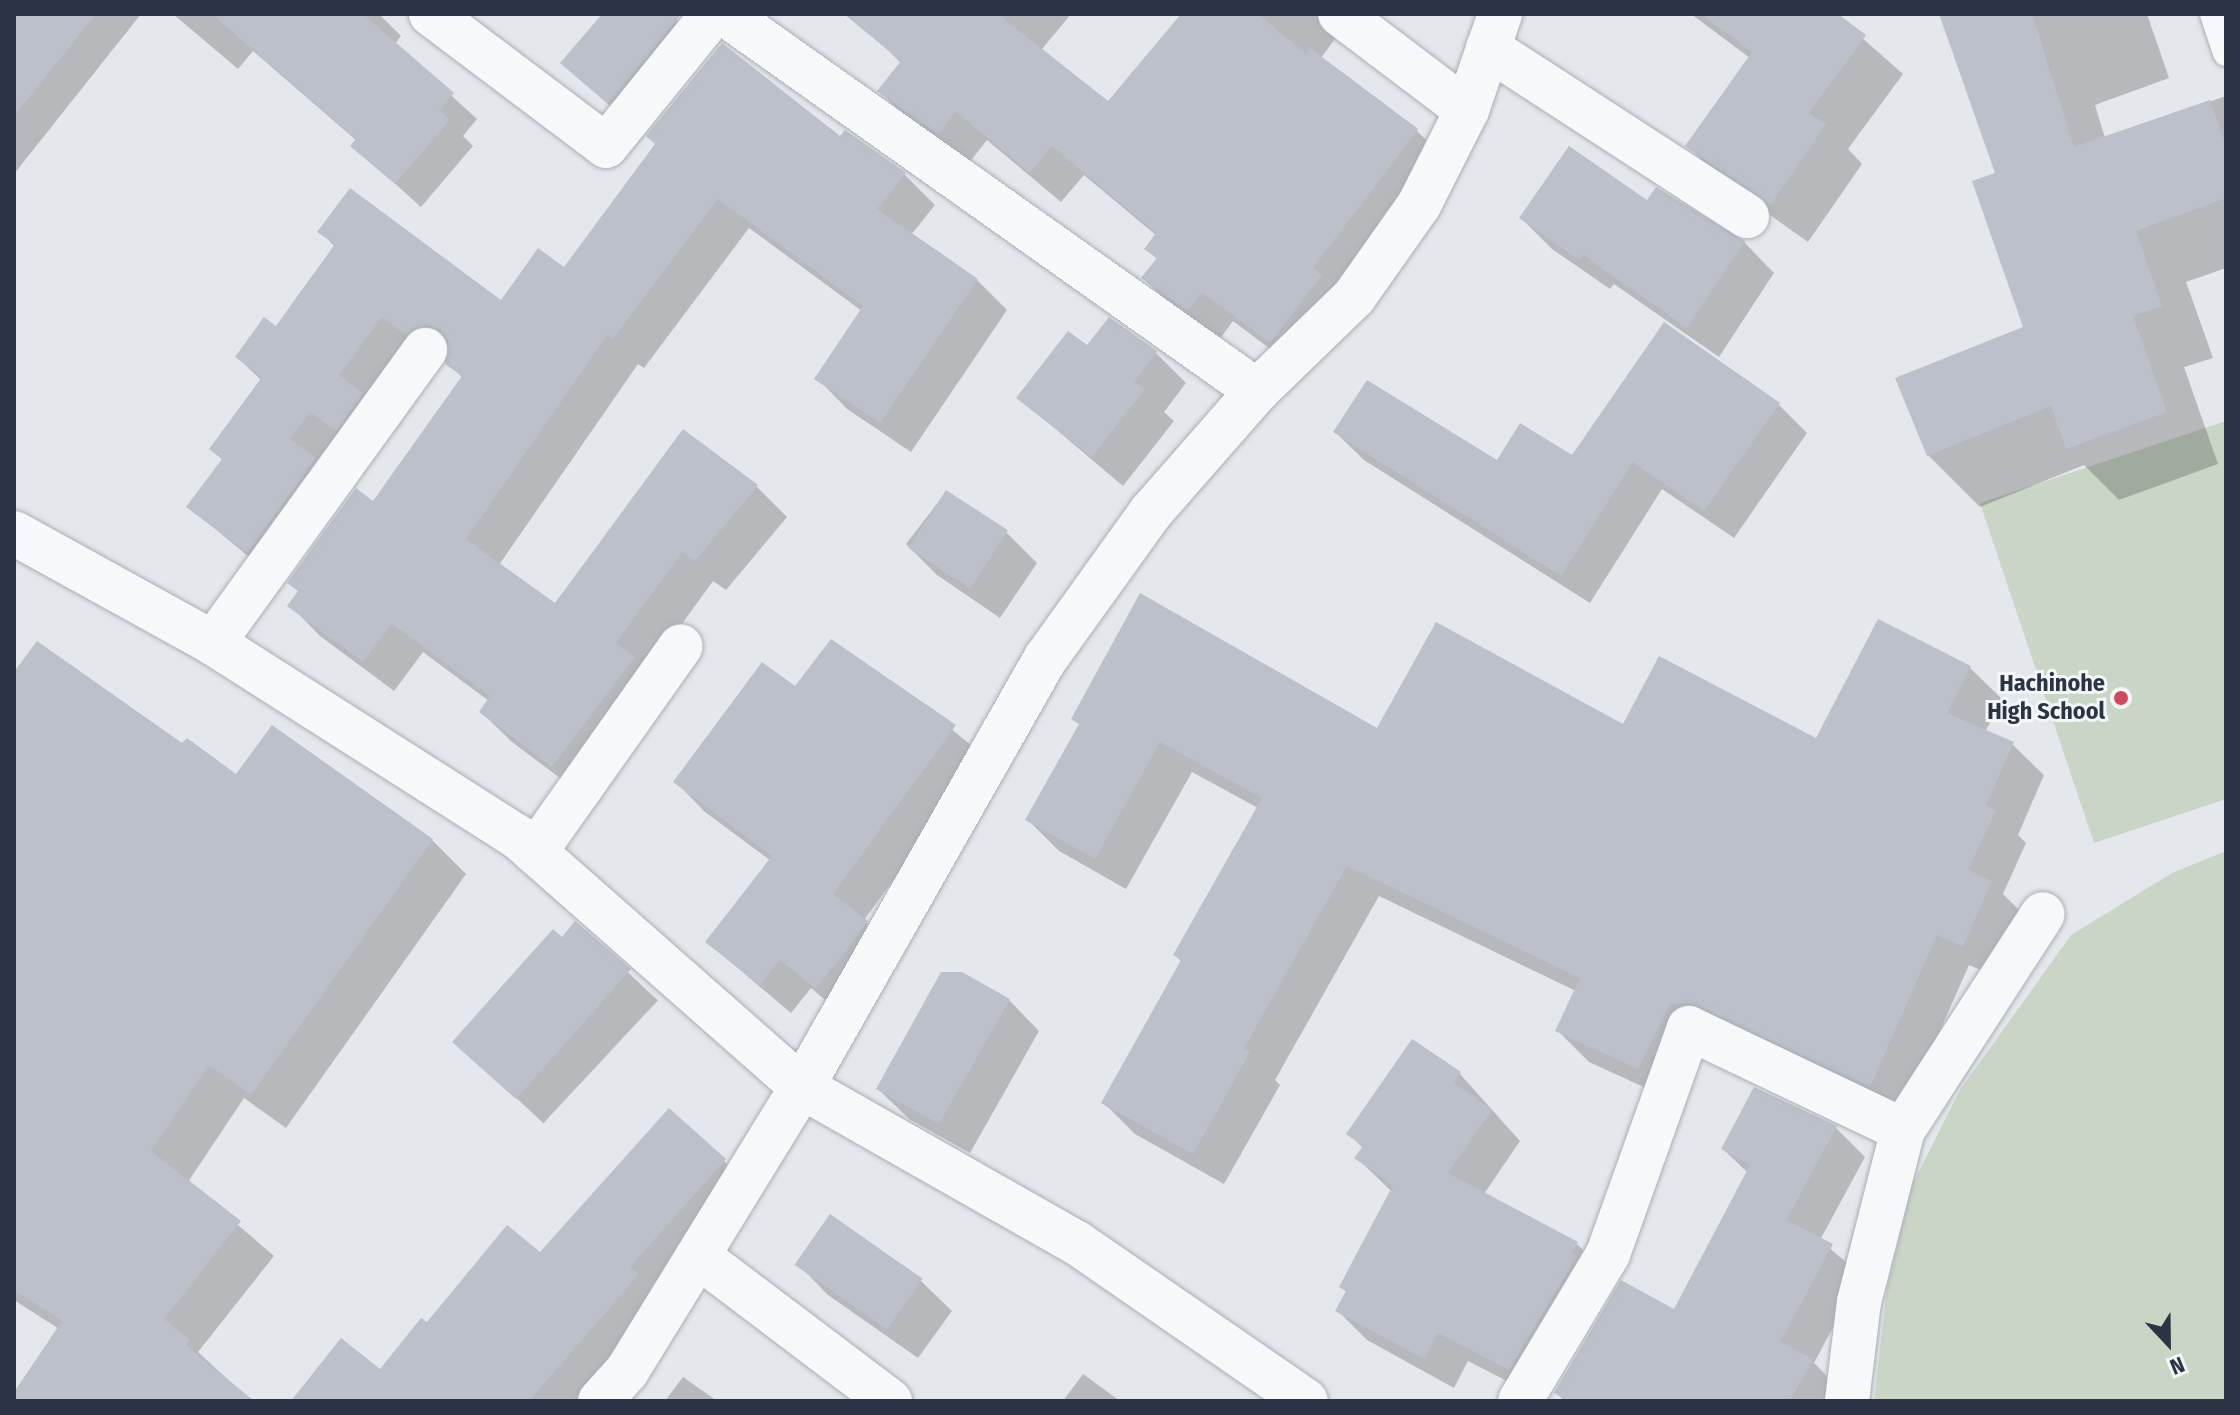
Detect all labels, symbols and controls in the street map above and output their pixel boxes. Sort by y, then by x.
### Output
place label: Hachinohe High School [1987,670,2105,726]
marker: Hachinohe High School [2112,689,2130,707]
north arrow [2128,1303,2208,1383]
text: N [2166,1351,2188,1381]

